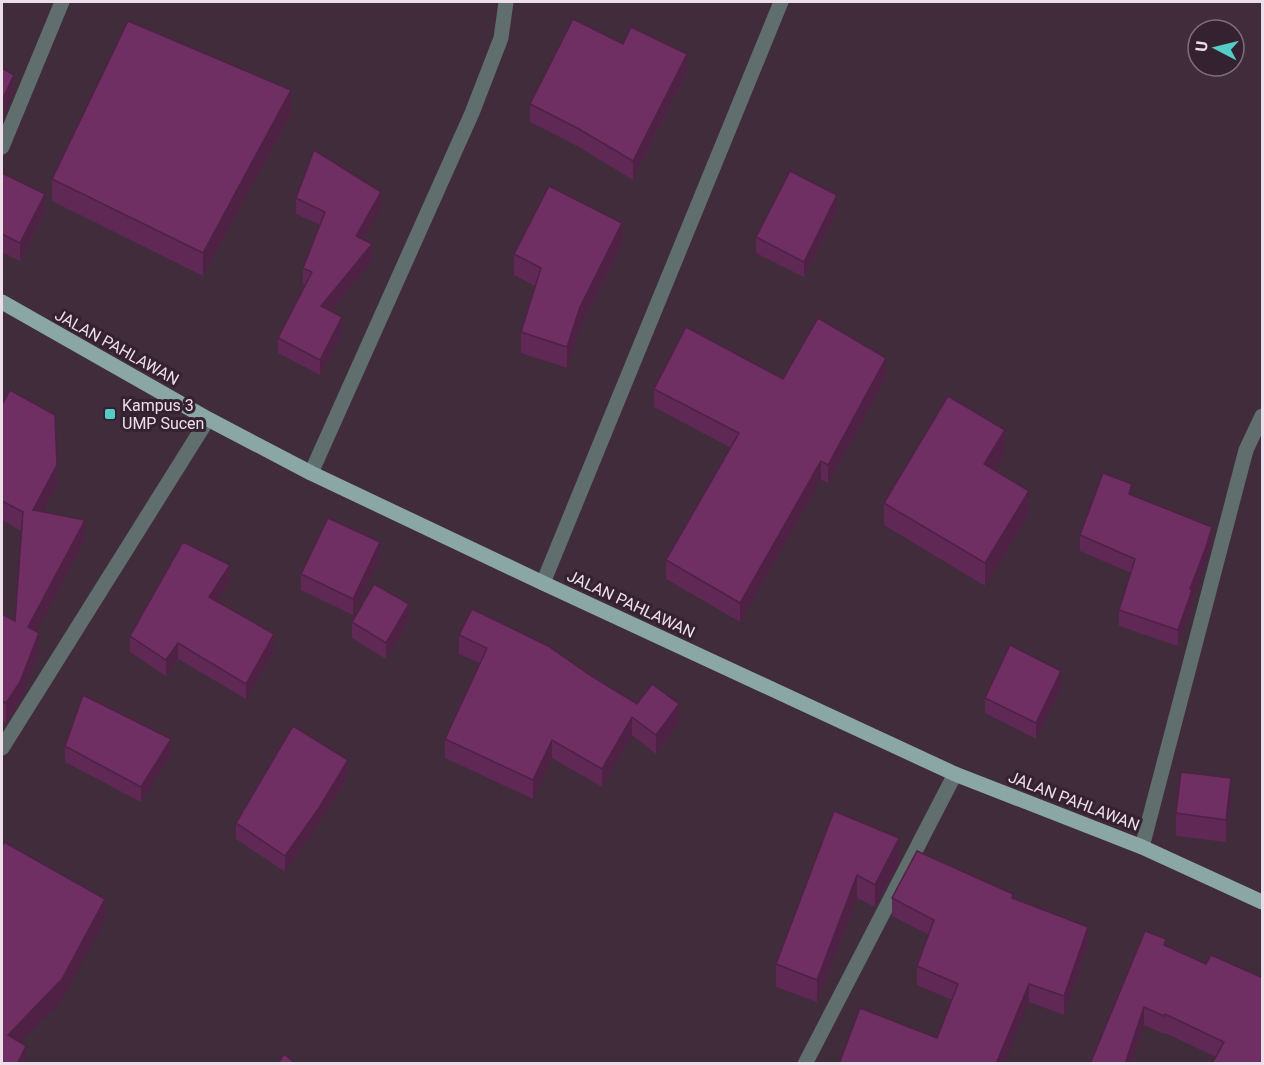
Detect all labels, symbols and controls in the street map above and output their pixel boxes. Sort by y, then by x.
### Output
north arrow [1186,18,1246,78]
text: U [1192,40,1212,53]
street label: JALAN PAHLAWAN [52,305,182,389]
place label: Kampus 3 UMP Sucen [122,396,204,433]
marker: Kampus 3 UMP Sucen [103,407,117,421]
street label: JALAN PAHLAWAN [564,566,698,642]
street label: JALAN PAHLAWAN [1006,767,1142,835]

